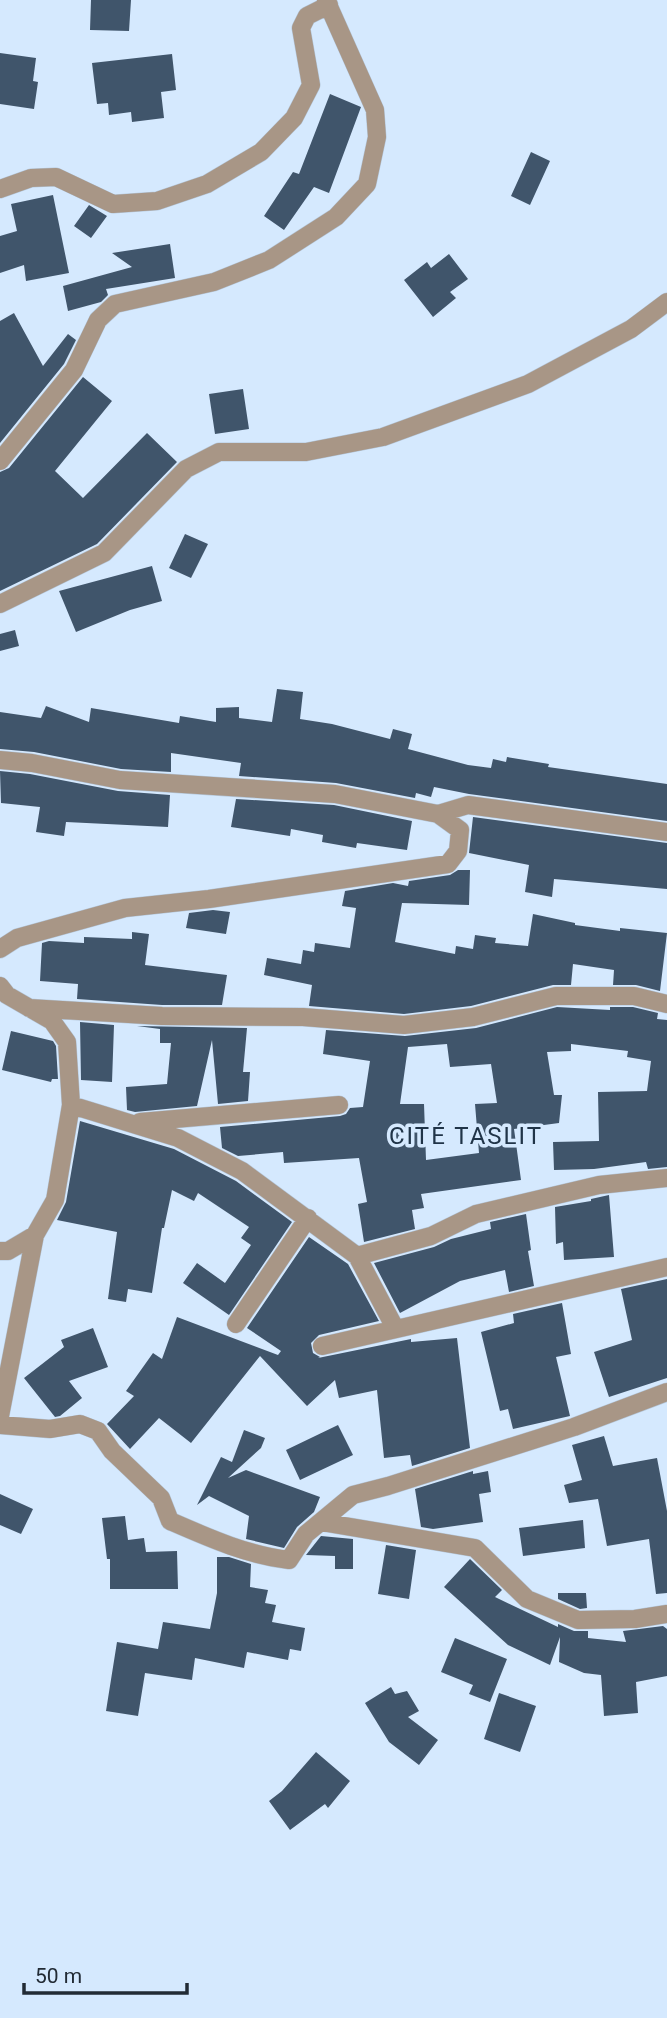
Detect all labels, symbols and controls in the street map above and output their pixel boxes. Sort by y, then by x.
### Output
district label: CITÉ TASLIT [389,1122,543,1150]
scale bar [24,1952,187,1996]
text: 50 m [35,1964,82,1988]

